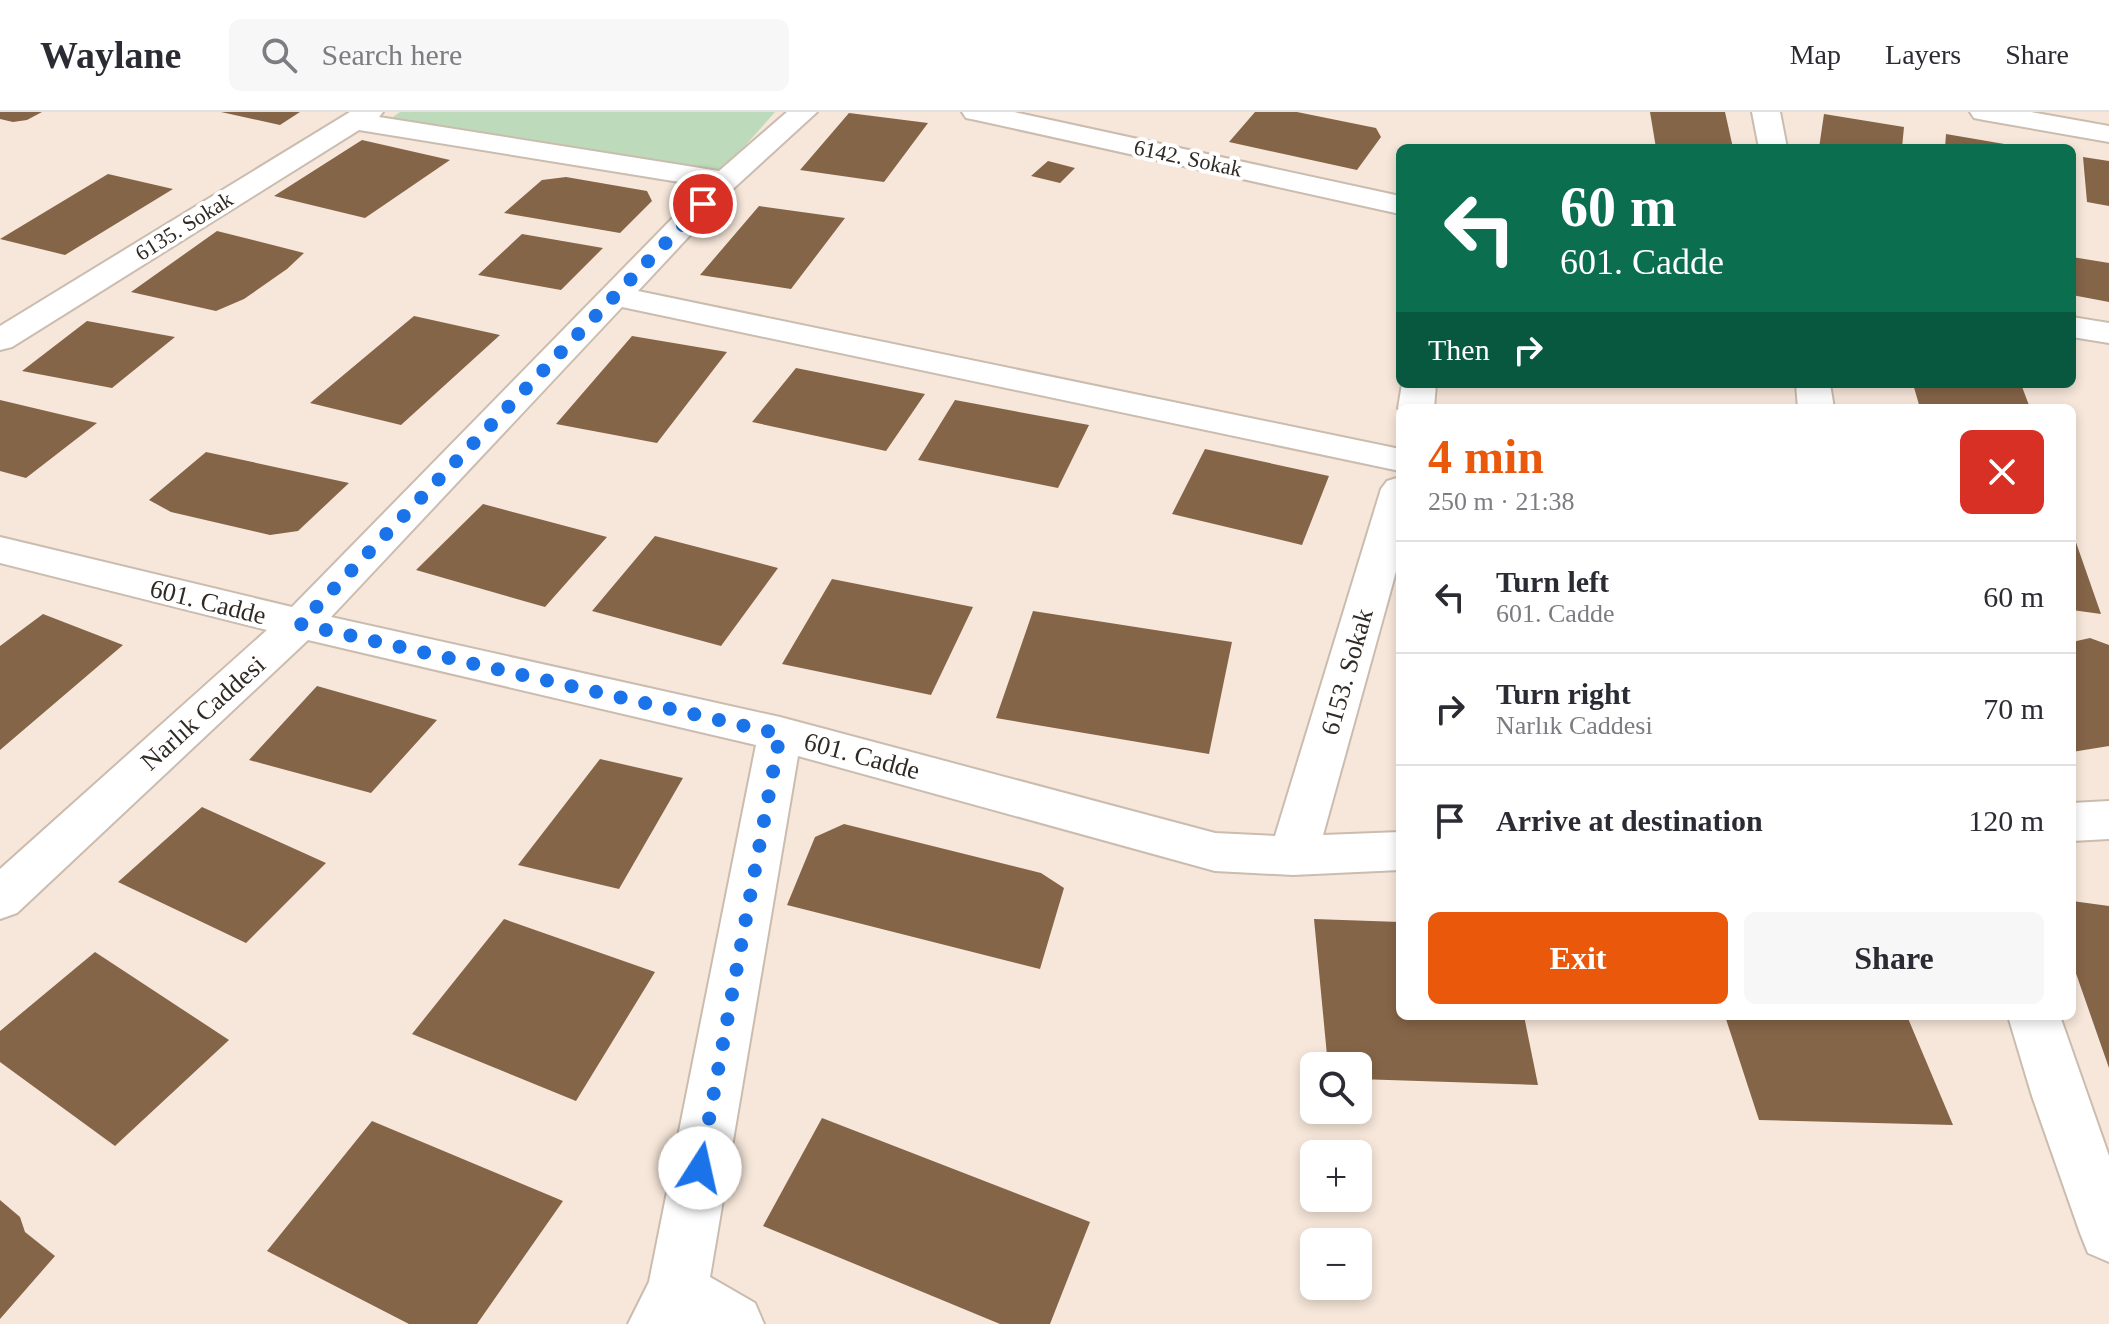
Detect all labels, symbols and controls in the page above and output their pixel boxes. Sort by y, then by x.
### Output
search box [229,19,789,91]
icon: search [257,33,301,77]
text: Waylane [40,34,181,76]
text: Search here [321,38,462,71]
text: Map [1790,39,1841,70]
text: Layers [1885,39,1961,70]
text: Share [2005,39,2069,70]
street label: 6142. Sokak [1132,134,1244,182]
pin [669,170,737,238]
icon: left [1428,176,1532,280]
text: 60 m [1560,176,1677,238]
icon: arrive [681,182,725,226]
street label: 6135. Sokak [131,186,237,266]
text: 601. Cadde [1560,242,1724,282]
icon: right [1506,328,1550,372]
text: Then [1428,333,1490,366]
text: 4 min [1428,430,1544,483]
button: close [1960,430,2044,514]
text: 250 m · 21:38 [1428,487,1575,516]
text: Turn left [1496,565,1609,598]
street label: 601. Cadde [147,574,269,630]
icon: left [1428,575,1472,619]
text: 60 m [1983,580,2044,613]
text: 601. Cadde [1496,599,1614,628]
street label: 6153. Sokak [1315,606,1379,738]
street label: Narlık Caddesi [135,650,271,776]
text: Turn right [1496,677,1631,710]
icon: right [1428,687,1472,731]
text: 70 m [1983,692,2044,725]
text: Narlık Caddesi [1496,711,1653,740]
street label: 601. Cadde [801,727,923,785]
icon: arrive [1428,799,1472,843]
text: Arrive at destination [1496,804,1763,837]
text: 120 m [1968,804,2044,837]
button: Exit [1428,912,1728,1004]
button: Share [1744,912,2044,1004]
map controls [1300,1052,1372,1300]
button: search [1300,1052,1372,1124]
position arrow [658,1126,742,1210]
button: + [1300,1140,1372,1212]
button: − [1300,1228,1372,1300]

